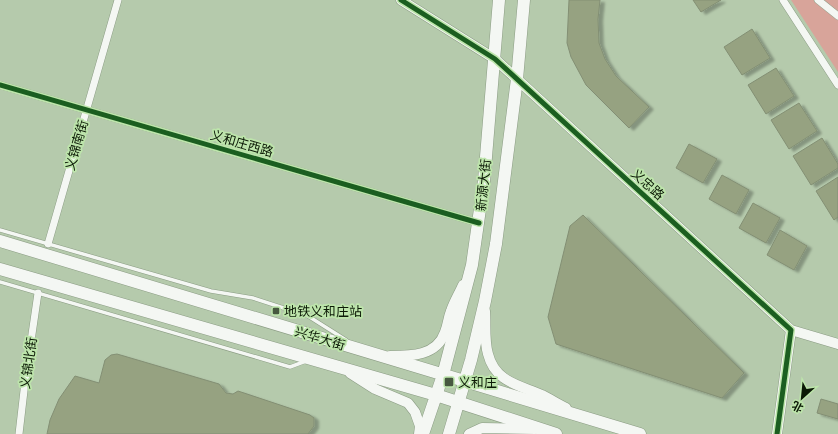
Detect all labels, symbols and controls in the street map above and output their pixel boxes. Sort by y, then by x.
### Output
street label: 义锦南街 [62,118,91,172]
street label: 义和庄西路 [209,127,275,160]
street label: 新源大街 [473,158,494,212]
street label: 义忠路 [628,166,667,203]
place label: 地铁义和庄站 [284,304,362,319]
marker: 地铁义和庄站 [271,306,281,316]
street label: 兴华大街 [293,324,347,353]
street label: 义锦北街 [17,336,40,390]
place label: 义和庄 [458,375,497,390]
marker: 义和庄 [443,376,455,388]
north arrow [782,378,822,418]
text: 北 [790,398,806,415]

